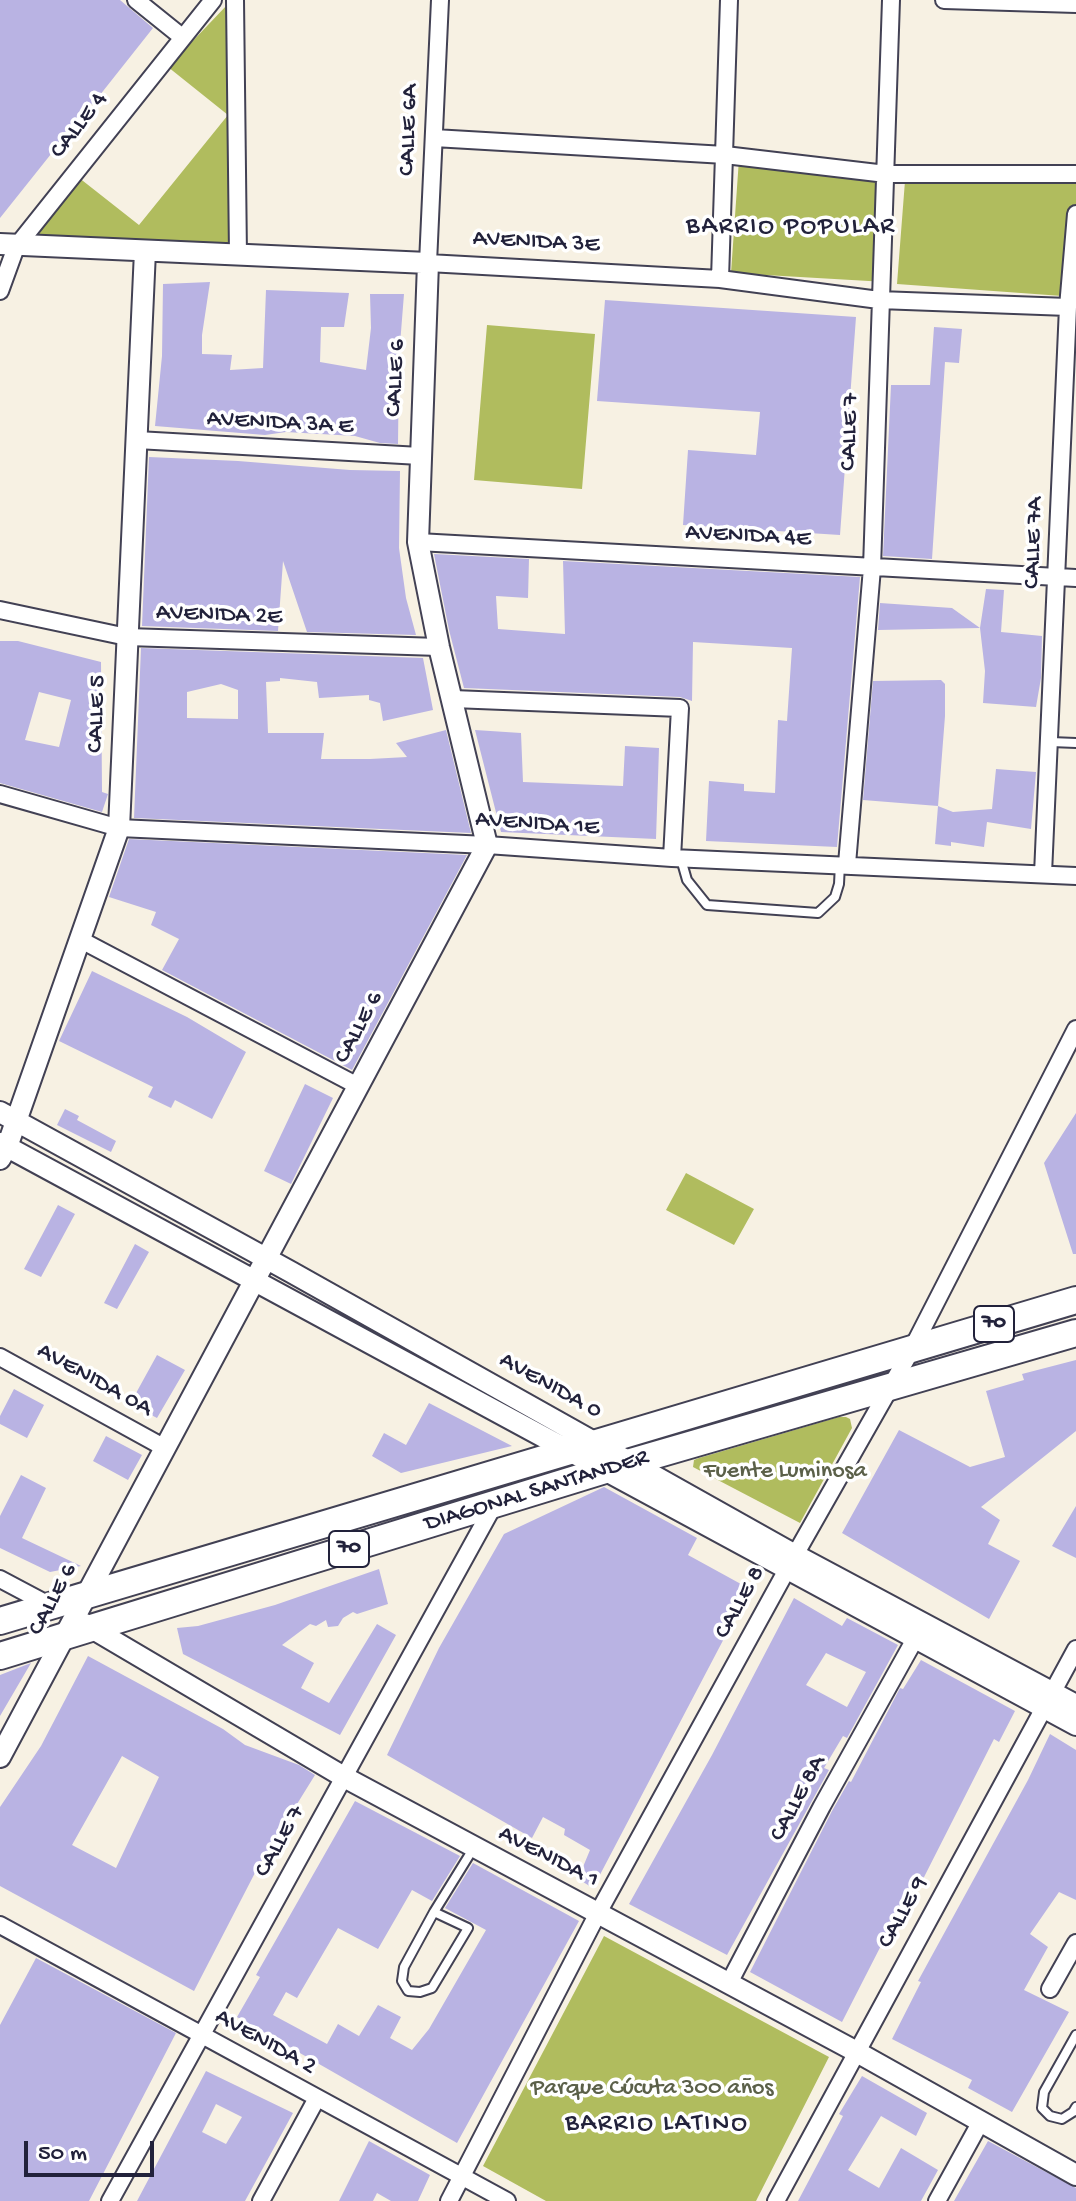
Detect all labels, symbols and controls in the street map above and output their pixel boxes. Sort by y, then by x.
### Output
street label: CALLE 6A [394,84,426,176]
street label: CALLE 4 [45,87,115,165]
district label: BARRIO POPULAR [686,212,896,244]
street label: AVENIDA 3E [472,225,600,261]
street label: CALLE 6 [381,339,413,417]
street label: CALLE 7 [835,393,867,471]
street label: AVENIDA 3A E [206,406,354,442]
street label: CALLE 7A [1019,497,1051,589]
street label: AVENIDA 4E [684,519,812,555]
street label: AVENIDA 2E [155,599,283,633]
street label: CALLE 5 [82,675,114,753]
street label: AVENIDA 1E [474,806,600,844]
street label: CALLE 6 [329,987,391,1069]
road number: 70 [974,1306,1014,1342]
street label: AVENIDA 0A [31,1338,157,1424]
street label: AVENIDA 0 [494,1347,606,1427]
street label: DIAGONAL SANTANDER [422,1444,652,1540]
park label: Fuente Luminosa [703,1458,867,1486]
road number: 70 [329,1531,369,1567]
street label: CALLE 6 [23,1559,85,1641]
street label: CALLE 8 [709,1562,773,1644]
street label: CALLE 8A [765,1751,833,1847]
street label: CALLE 7 [250,1801,312,1883]
street label: AVENIDA 1 [493,1820,603,1896]
street label: CALLE 9 [873,1872,935,1954]
street label: AVENIDA 2 [209,2003,321,2083]
park label: Parque Cúcuta 300 años [531,2075,773,2103]
district label: BARRIO LATINO [565,2109,749,2141]
scale bar [28,2125,158,2175]
text: 50 m [38,2140,87,2169]

